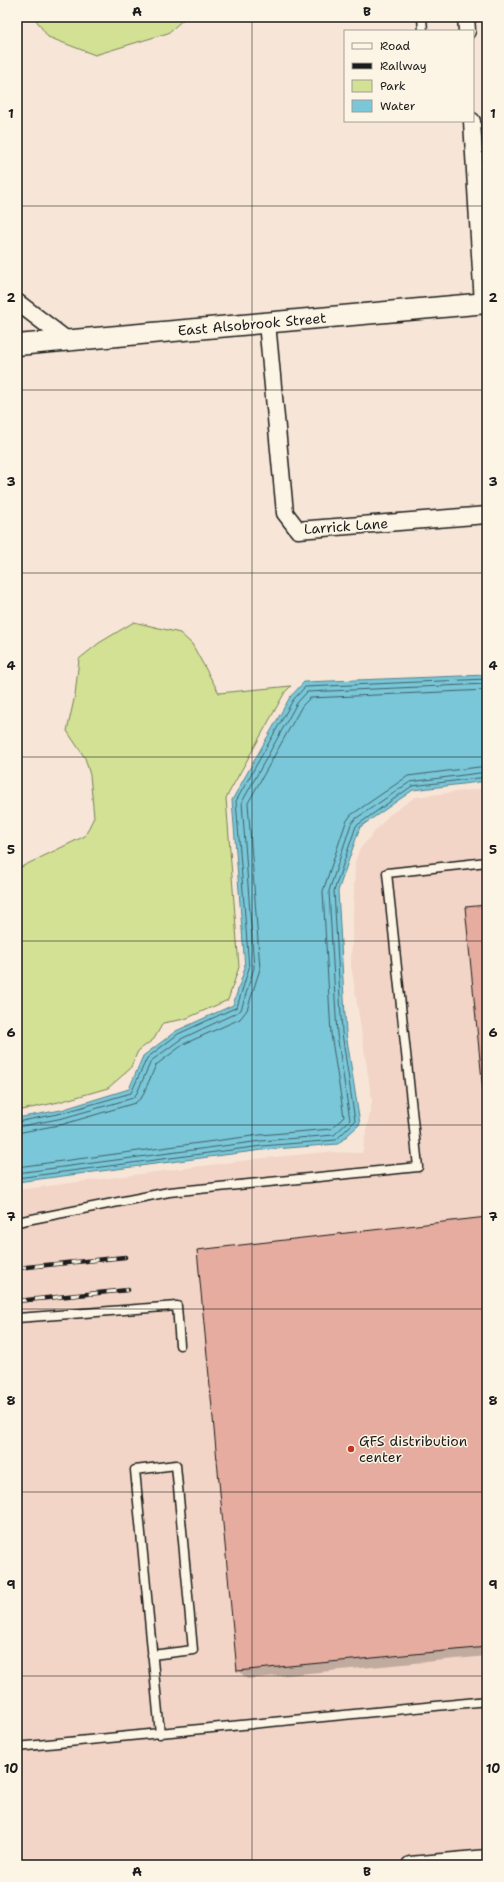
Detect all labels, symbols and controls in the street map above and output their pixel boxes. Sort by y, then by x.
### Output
text: A [132,3,142,20]
text: B [363,3,371,20]
legend [344,30,474,122]
text: Road [380,38,411,54]
text: Railway [380,58,427,74]
text: Park [380,78,406,94]
text: Water [380,98,416,114]
text: 1 [8,105,14,122]
text: 1 [490,105,496,122]
text: 2 [6,289,16,306]
text: 2 [488,289,498,306]
street label: East Alsobrook Street [177,309,327,339]
text: 3 [6,473,16,490]
text: 3 [488,473,498,490]
street label: Larrick Lane [303,514,389,538]
text: 4 [6,657,16,674]
text: 4 [488,657,498,674]
text: 5 [7,841,15,858]
text: 5 [489,841,497,858]
text: 6 [6,1024,16,1041]
text: 6 [488,1024,498,1041]
text: 7 [6,1208,16,1225]
text: 7 [488,1208,498,1225]
text: 8 [6,1392,16,1409]
text: 8 [488,1392,498,1409]
place label: GFS distribution center [359,1432,468,1466]
marker: GFS distribution center [346,1444,356,1454]
text: 9 [6,1576,16,1593]
text: 9 [488,1576,498,1593]
text: 10 [4,1760,18,1777]
text: 10 [486,1760,500,1777]
text: A [132,1863,142,1880]
text: B [363,1863,371,1880]

